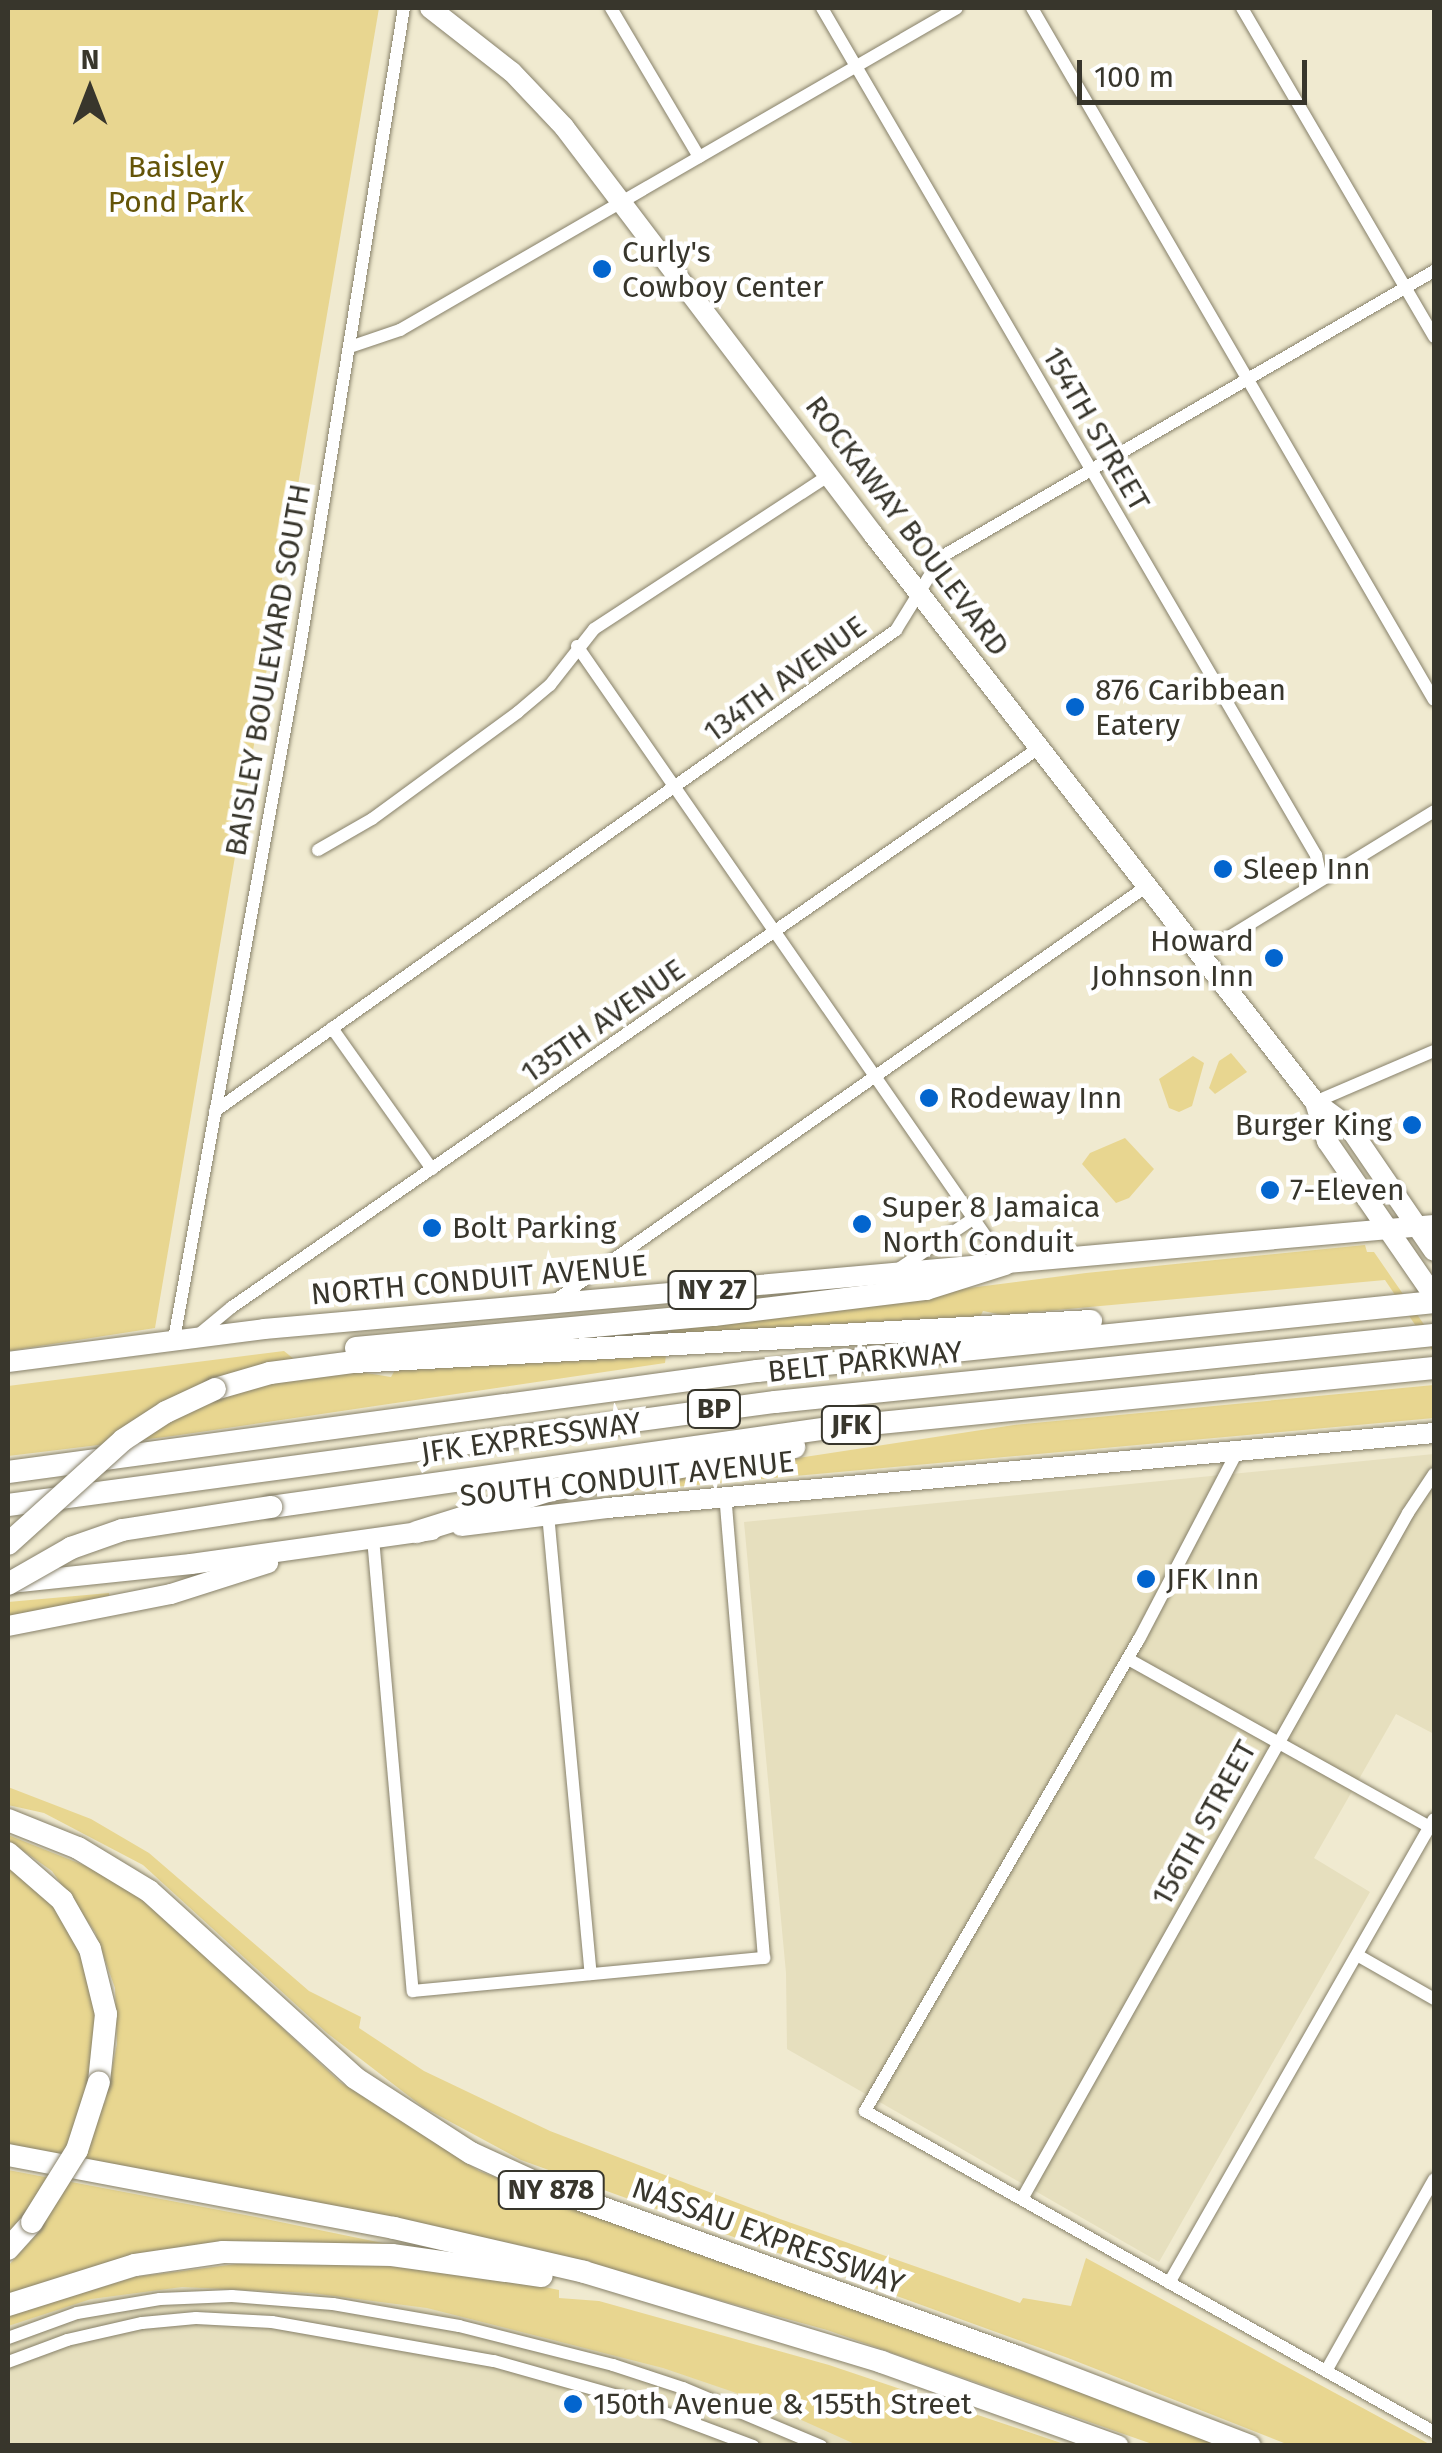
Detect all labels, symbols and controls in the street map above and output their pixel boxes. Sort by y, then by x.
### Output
north arrow [40,40,140,140]
scale bar [1082,40,1312,102]
text: N [81,43,99,76]
text: 100 m [1094,59,1174,95]
park label: Baisley Pond Park [108,149,244,220]
place label: Curly's Cowboy Center [622,234,824,304]
marker: Curly's Cowboy Center [591,258,613,280]
street label: 154TH STREET [1035,341,1157,517]
street label: ROCKAWAY BOULEVARD [798,389,1016,663]
street label: BAISLEY BOULEVARD SOUTH [218,481,318,859]
street label: 134TH AVENUE [697,608,873,750]
place label: 876 Caribbean Eatery [1095,672,1286,742]
marker: 876 Caribbean Eatery [1064,696,1086,718]
place label: Sleep Inn [1243,851,1370,887]
marker: Sleep Inn [1212,858,1234,880]
place label: Howard Johnson Inn [1091,923,1254,994]
marker: Howard Johnson Inn [1263,947,1285,969]
street label: 135TH AVENUE [514,951,692,1091]
place label: Rodeway Inn [949,1080,1122,1116]
marker: Rodeway Inn [918,1087,940,1109]
place label: Burger King [1235,1107,1392,1143]
marker: Burger King [1401,1114,1423,1136]
place label: 7-Eleven [1290,1172,1405,1208]
marker: 7-Eleven [1259,1179,1281,1201]
place label: Super 8 Jamaica North Conduit [882,1189,1100,1260]
place label: Bolt Parking [452,1210,616,1246]
marker: Super 8 Jamaica North Conduit [851,1213,873,1235]
marker: Bolt Parking [421,1217,443,1239]
street label: NORTH CONDUIT AVENUE [309,1247,649,1313]
road number: NY 27 [667,1267,757,1313]
street label: BELT PARKWAY [766,1334,964,1390]
road number: BP [686,1386,742,1432]
road number: JFK [818,1402,884,1448]
street label: JFK EXPRESSWAY [419,1405,643,1471]
street label: SOUTH CONDUIT AVENUE [458,1444,796,1514]
place label: JFK Inn [1166,1561,1260,1597]
marker: JFK Inn [1135,1568,1157,1590]
street label: 156TH STREET [1144,1734,1264,1912]
road number: NY 878 [496,2167,606,2213]
street label: NASSAU EXPRESSWAY [627,2170,909,2302]
place label: 150th Avenue & 155th Street [593,2386,972,2422]
marker: 150th Avenue & 155th Street [562,2393,584,2415]

